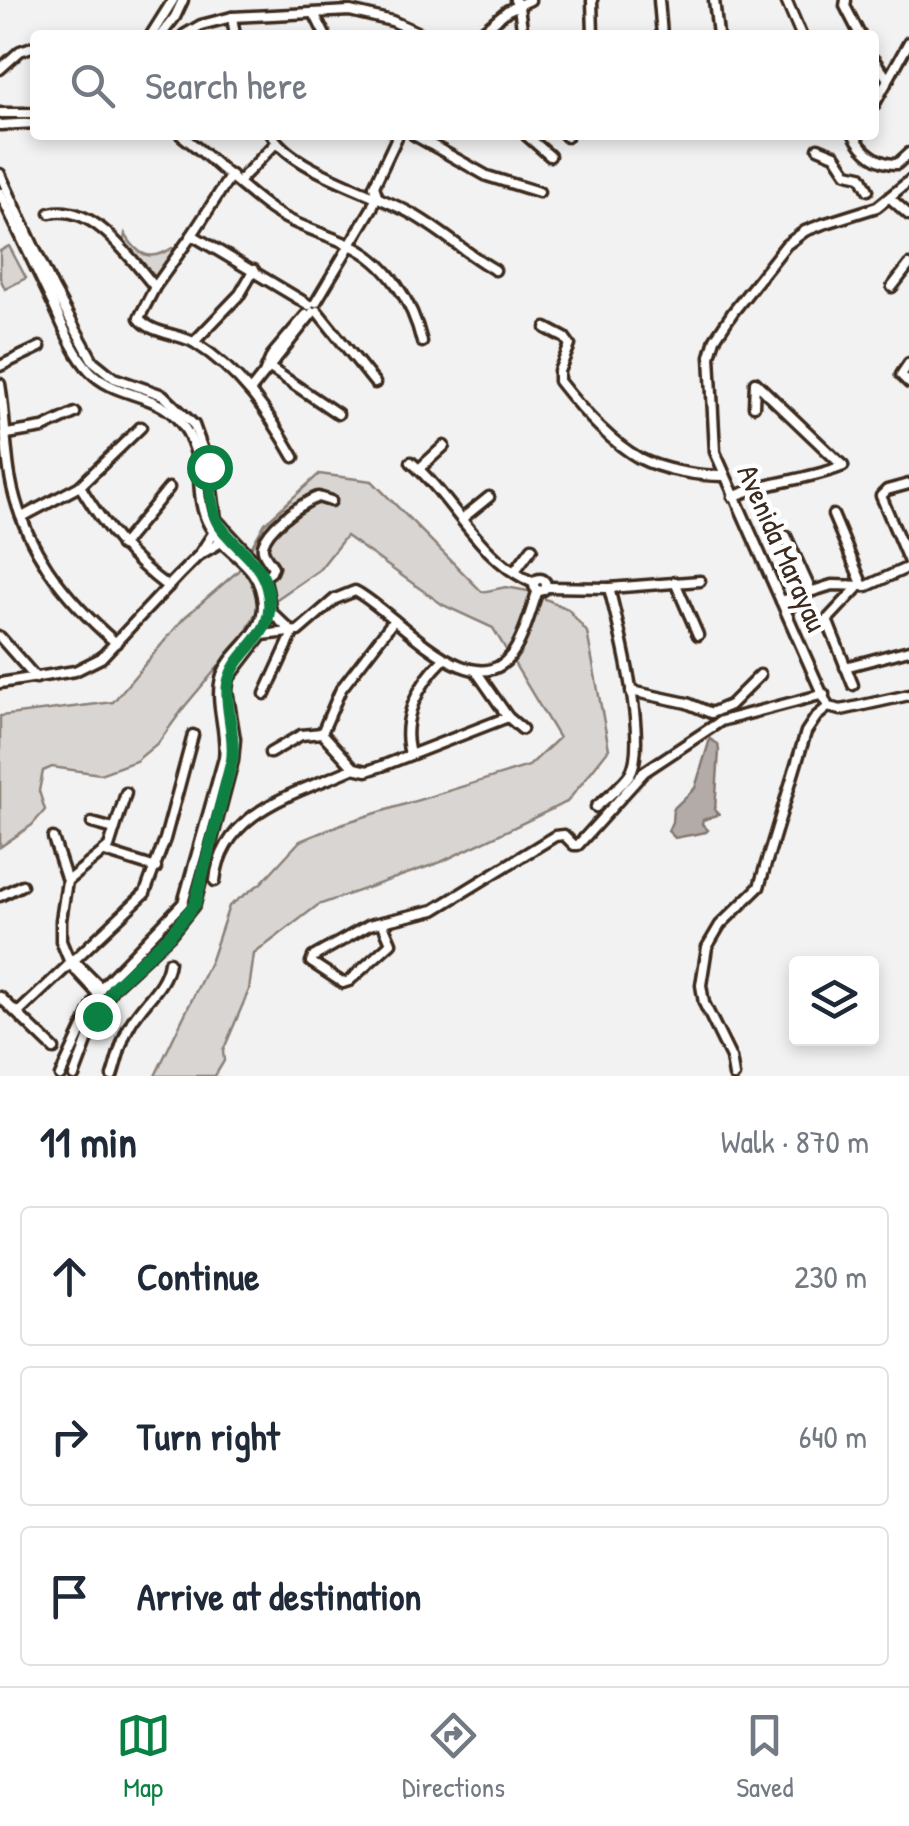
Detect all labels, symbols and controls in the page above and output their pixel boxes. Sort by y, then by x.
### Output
search box [30,30,879,140]
icon: search [65,58,120,113]
text: Search here [145,59,307,111]
route start [187,445,233,491]
street label: Avenida Marayau [728,458,838,637]
map controls [789,956,879,1046]
button: layers [789,956,879,1046]
route end [75,994,121,1040]
text: 11 min [40,1113,137,1170]
text: Walk · 870 m [721,1120,869,1163]
icon: ahead [42,1249,97,1304]
text: Continue [137,1250,259,1302]
text: 230 m [794,1255,867,1298]
icon: right [42,1409,97,1464]
text: Turn right [137,1410,280,1462]
text: 640 m [799,1415,867,1458]
icon: arrive [42,1569,97,1624]
text: Arrive at destination [137,1570,421,1622]
tab: Map [116,1708,171,1806]
tab: Directions [402,1708,505,1806]
tab: Saved [736,1708,793,1806]

